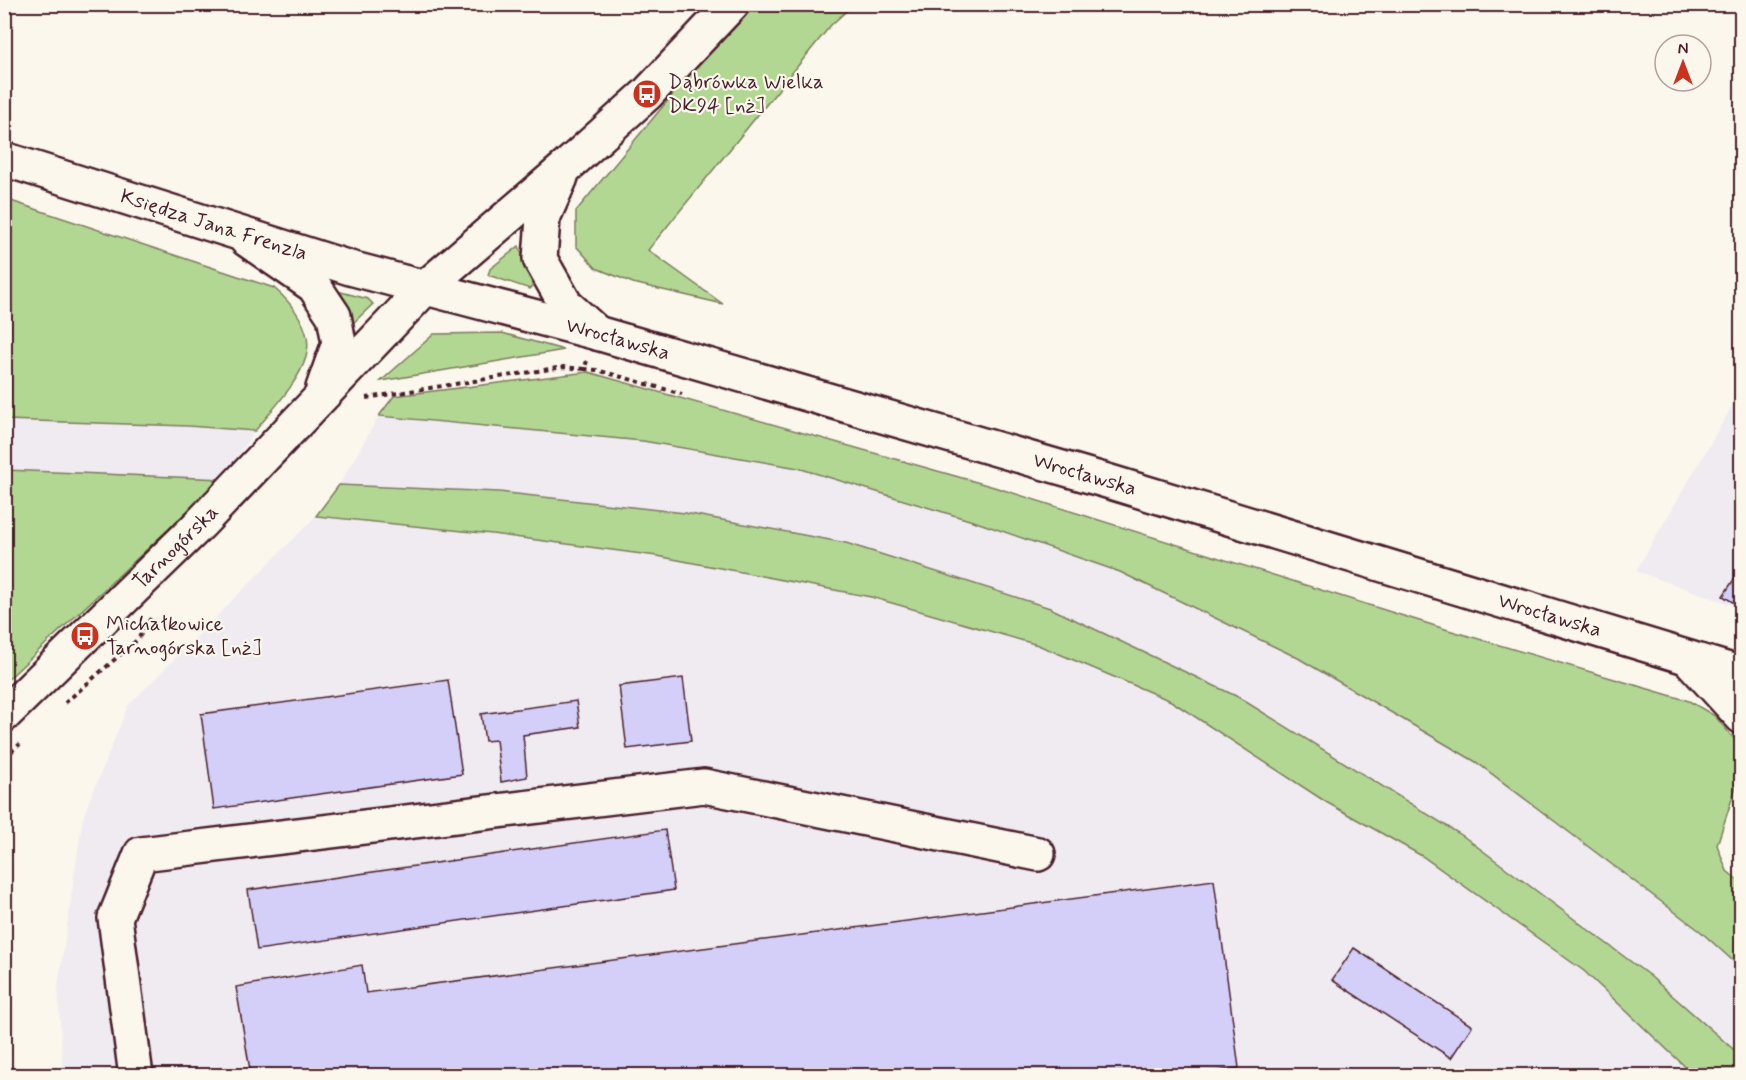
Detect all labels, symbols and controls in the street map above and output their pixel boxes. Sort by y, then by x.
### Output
north arrow [1653,33,1713,93]
text: N [1678,39,1688,60]
place label: Dąbrówka Wielka DK94 [nż] [668,68,824,120]
bus stop icon: Dąbrówka Wielka DK94 [nż] [631,78,663,110]
street label: Księdza Jana Frenzla [117,183,311,268]
street label: Wrocławska [563,311,673,367]
street label: Wrocławska [1029,446,1140,503]
street label: Tarnogórska [127,499,225,596]
street label: Wrocławska [1495,587,1605,645]
place label: Michałkowice Tarnogórska [nż] [106,610,261,662]
bus stop icon: Michałkowice Tarnogórska [nż] [69,620,101,652]

